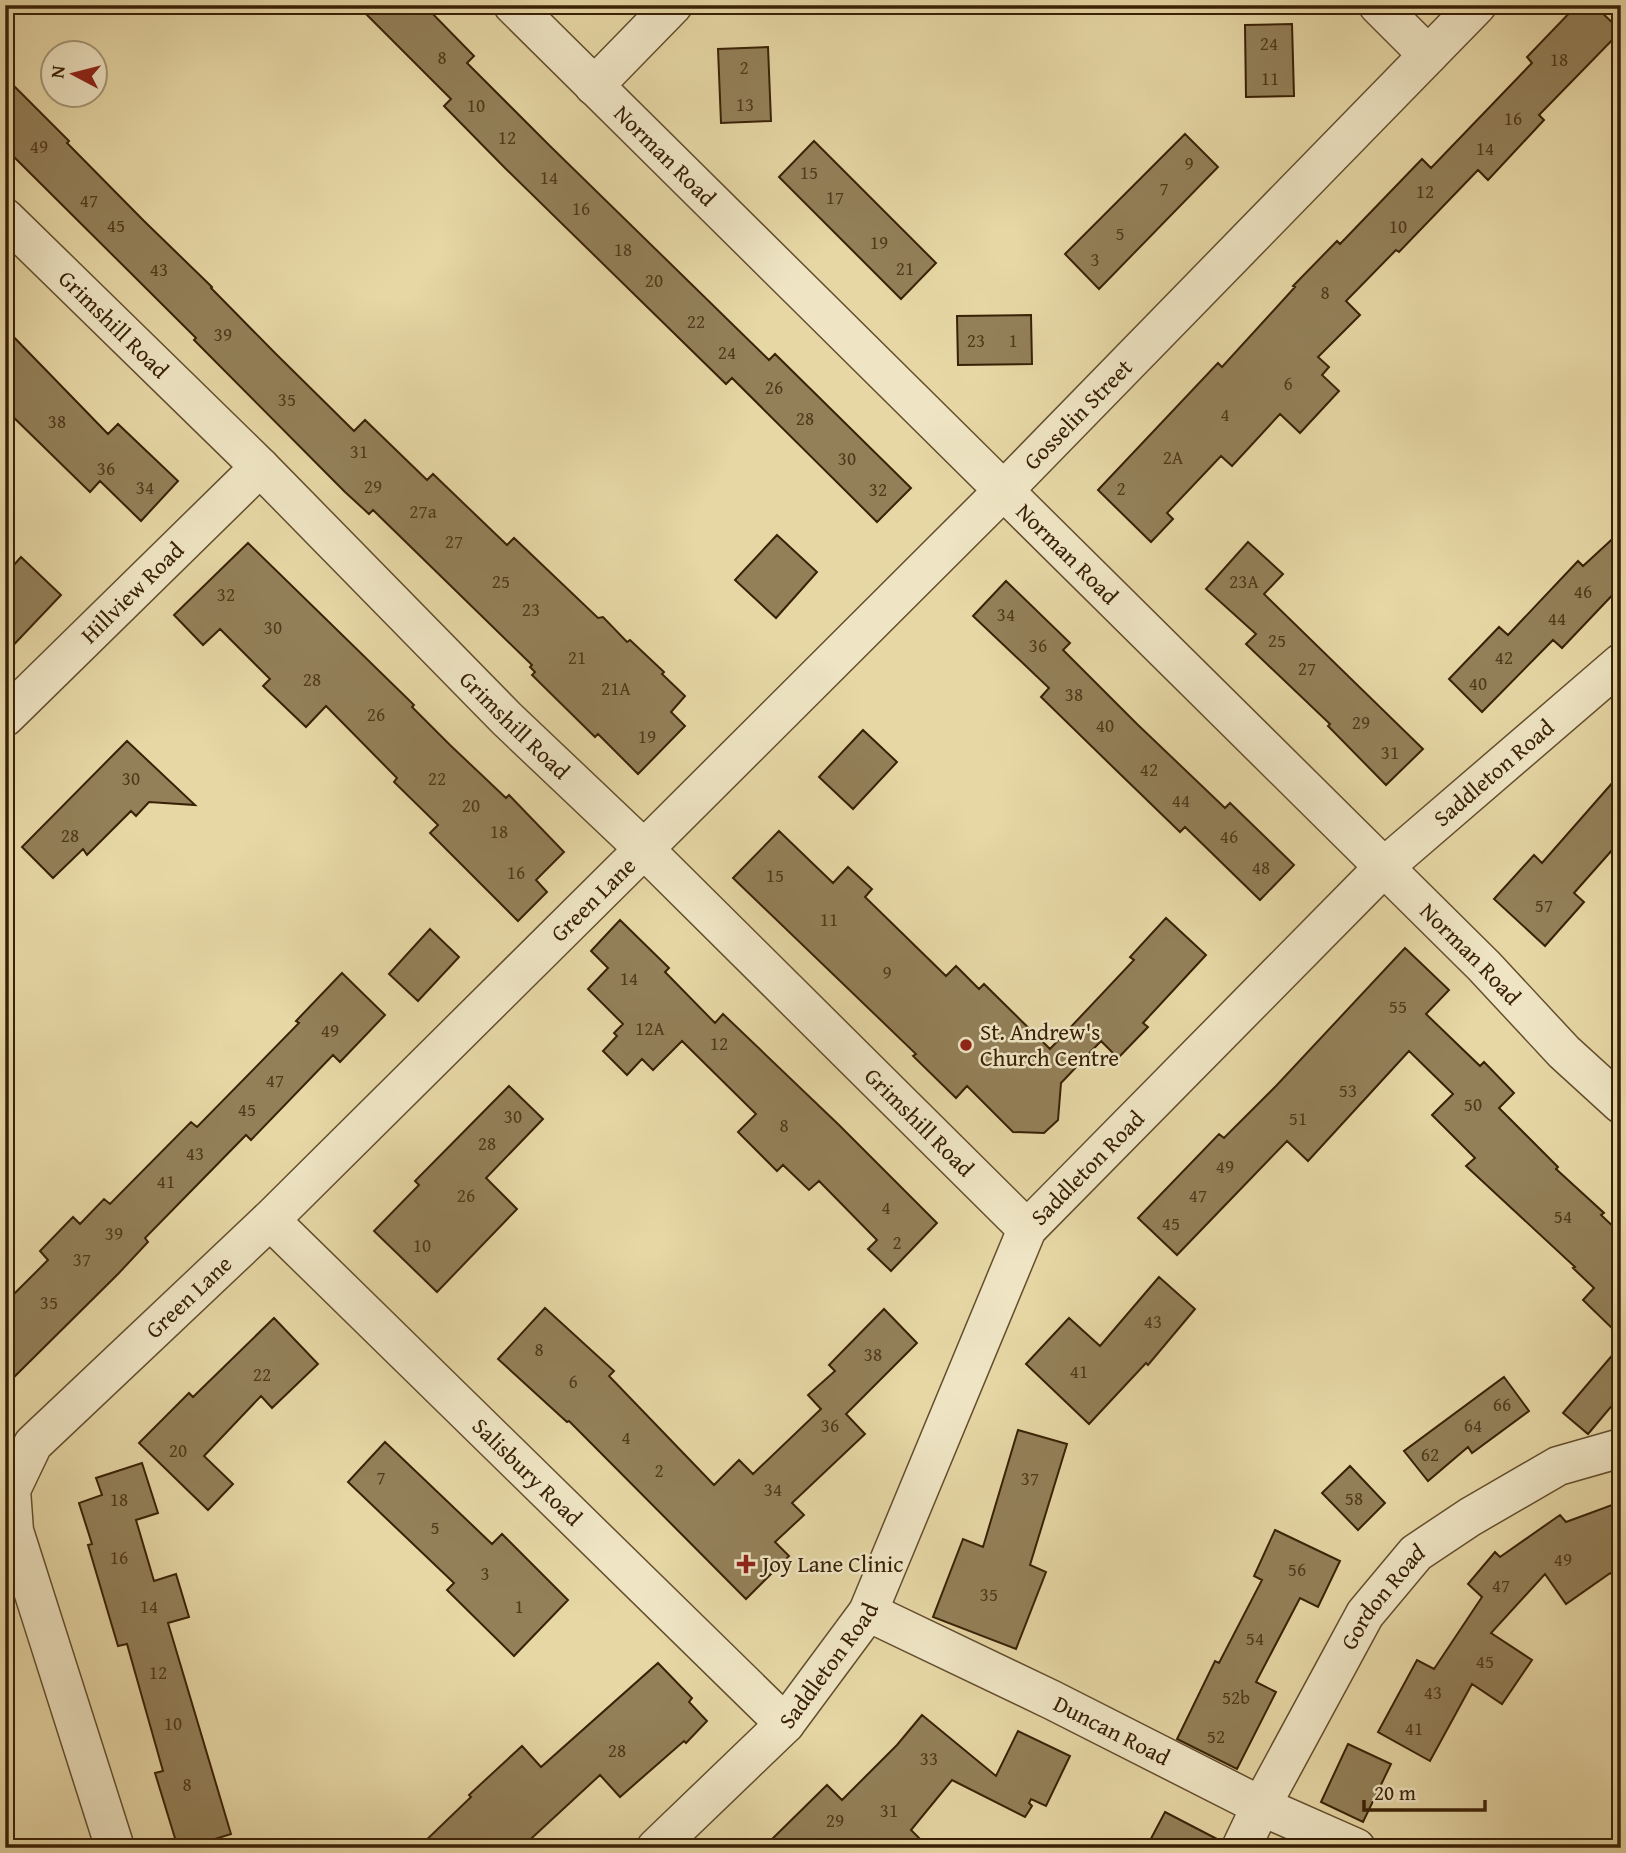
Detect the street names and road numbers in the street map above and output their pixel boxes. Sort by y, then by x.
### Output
street label: Norman Road [607,97,725,214]
street label: Grimshill Road [51,262,177,386]
street label: Gosselin Street [1016,351,1139,477]
street label: Norman Road [1009,495,1127,612]
street label: Hillview Road [73,533,191,650]
street label: Grimshill Road [452,663,578,787]
street label: Saddleton Road [1426,710,1561,834]
street label: Green Lane [543,849,643,949]
street label: Norman Road [1413,895,1530,1013]
street label: Grimshill Road [857,1060,983,1184]
street label: Saddleton Road [1023,1102,1152,1232]
street label: Green Lane [138,1247,239,1346]
street label: Salisbury Road [465,1410,591,1534]
street label: Gordon Road [1332,1535,1431,1655]
street label: Saddleton Road [770,1597,886,1735]
street label: Duncan Road [1048,1687,1177,1774]

